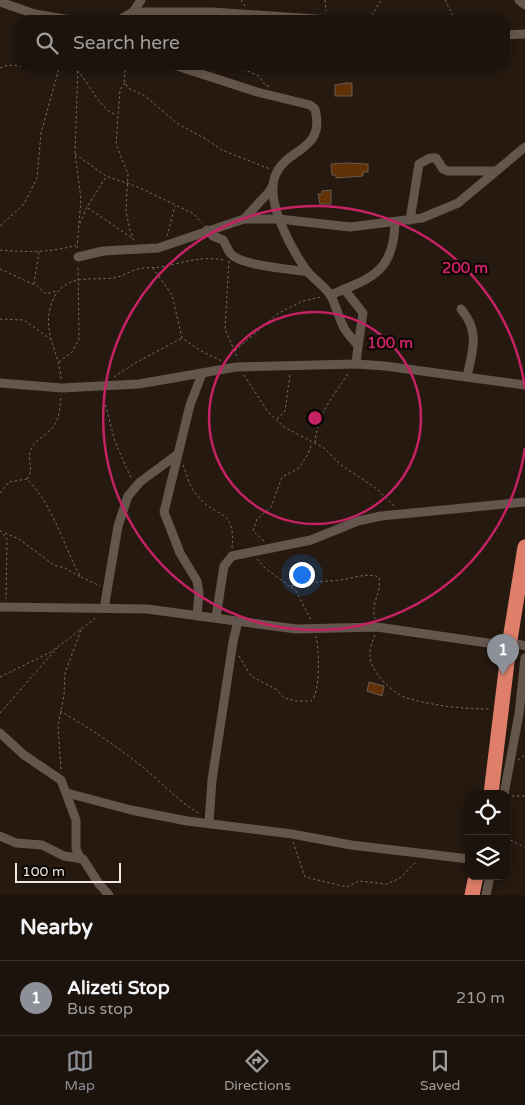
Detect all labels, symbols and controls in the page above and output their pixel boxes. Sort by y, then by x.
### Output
search box [15,15,510,70]
icon: search [33,29,61,57]
text: Search here [73,32,180,54]
text: 200 m [442,259,488,277]
text: 100 m [367,334,413,352]
centre of rings [306,409,324,427]
your location [289,562,315,588]
pin: 1 [487,634,519,675]
map controls [465,790,510,880]
button: locate [465,790,510,835]
button: layers [465,835,510,880]
scale bar [15,860,121,883]
text: 100 m [22,863,65,880]
text: Nearby [20,915,93,940]
text: Alizeti Stop [67,977,170,999]
text: 1 [31,988,41,1008]
text: 210 m [456,988,505,1008]
text: Bus stop [67,999,133,1019]
tab: Map [65,1047,95,1094]
tab: Directions [224,1047,291,1094]
tab: Saved [420,1047,460,1094]

